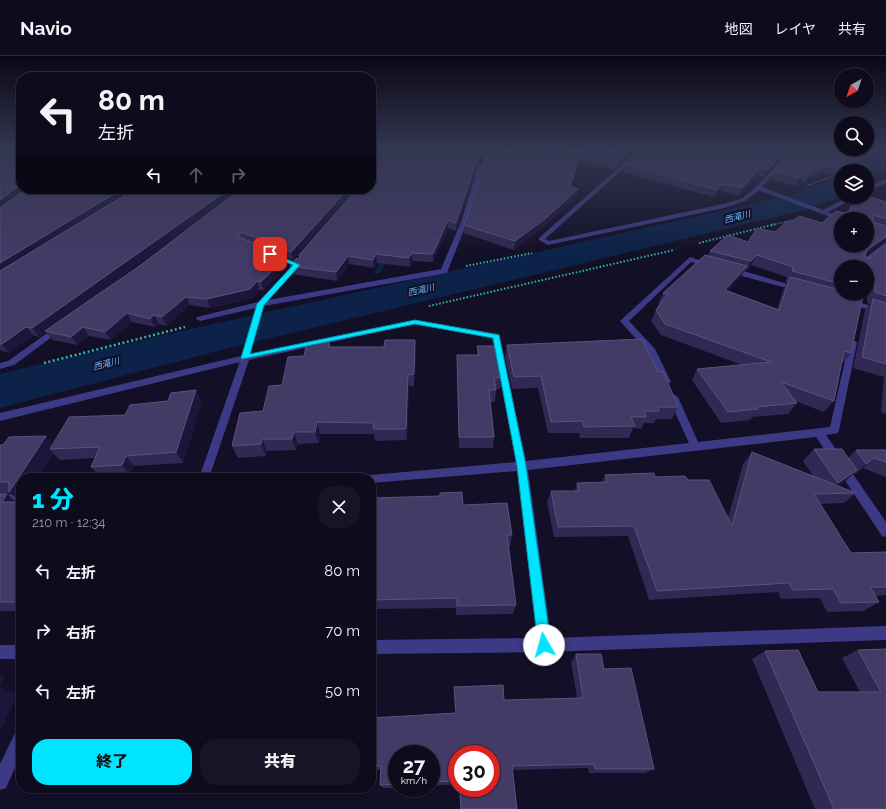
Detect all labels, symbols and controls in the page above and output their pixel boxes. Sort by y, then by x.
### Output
text: Navio [20,17,72,39]
text: 地図 [724,21,752,37]
text: レイヤ [774,21,816,37]
text: 共有 [838,21,866,37]
north arrow [834,68,874,108]
map controls [834,68,874,300]
text: 80 m [98,84,165,117]
icon: left [32,88,84,140]
button: search [834,116,874,156]
text: 左折 [98,122,134,143]
icon: left [143,164,165,186]
icon: ahead [185,164,207,186]
icon: right [227,164,249,186]
button: layers [834,164,874,204]
water label: 西滝川 [723,209,752,225]
button: + [834,212,874,252]
pin [253,237,287,271]
icon: arrive [259,243,281,265]
button: − [834,260,874,300]
water label: 西滝川 [407,282,436,298]
water label: 西滝川 [92,356,121,372]
text: 1 分 [32,485,74,514]
button: close [318,486,360,528]
text: 210 m · 12:34 [32,515,105,530]
icon: left [32,560,54,582]
text: 80 m [324,562,360,580]
text: 左折 [66,564,96,582]
icon: right [32,620,54,642]
text: 70 m [325,622,360,640]
text: 右折 [66,624,96,642]
position arrow [523,624,565,666]
icon: left [32,680,54,702]
text: 50 m [325,682,360,700]
text: 左折 [66,684,96,702]
button: 終了 [32,739,192,785]
button: 共有 [200,739,360,785]
speed limit sign: 30 [448,745,500,797]
text: 27 [403,754,425,778]
text: km/h [401,775,427,786]

